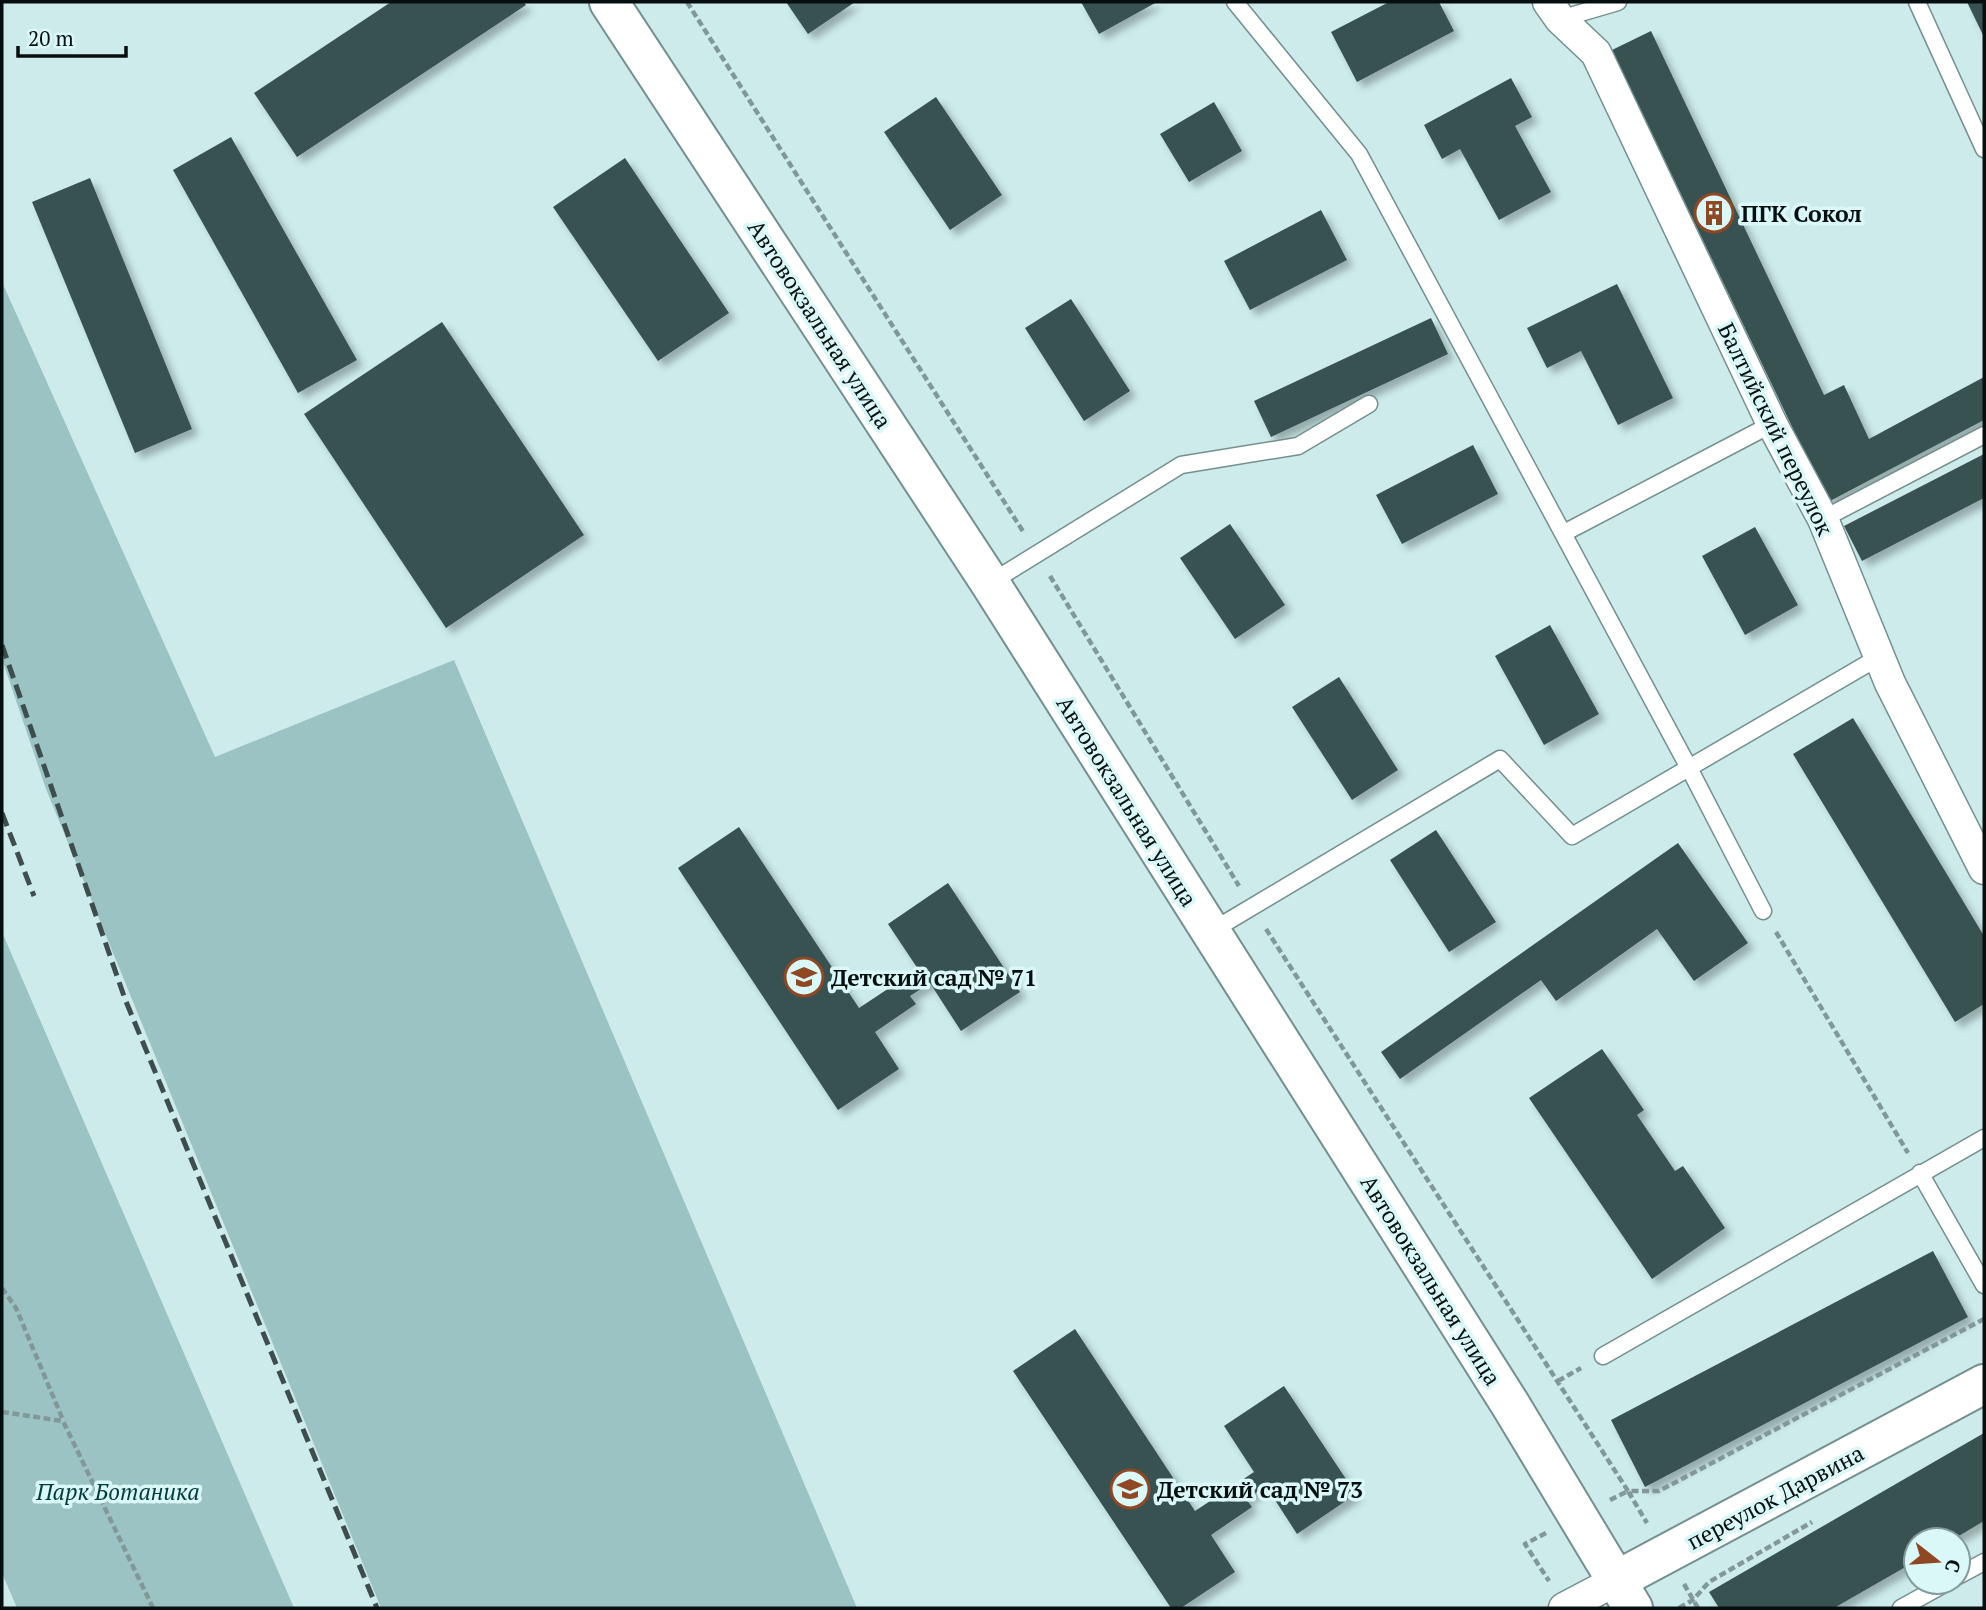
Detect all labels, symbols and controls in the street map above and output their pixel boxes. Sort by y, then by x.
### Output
scale bar [18,14,126,58]
text: 20 m [28,24,74,52]
building icon: ПГК Сокол [1693,192,1735,234]
place label: ПГК Сокол [1741,198,1862,229]
street label: Автовокзальная улица [741,214,899,435]
street label: Балтийский переулок [1711,318,1841,541]
street label: Автовокзальная улица [1050,690,1205,912]
school or university icon: Детский сад № 71 [783,956,825,998]
place label: Детский сад № 71 [831,962,1037,993]
street label: Автовокзальная улица [1354,1169,1509,1391]
street label: переулок Дарвина [1681,1437,1869,1557]
school or university icon: Детский сад № 73 [1109,1468,1151,1510]
place label: Детский сад № 73 [1157,1474,1363,1505]
park label: Парк Ботаника [35,1476,200,1507]
north arrow [1902,1526,1972,1596]
text: С [1940,1557,1968,1576]

